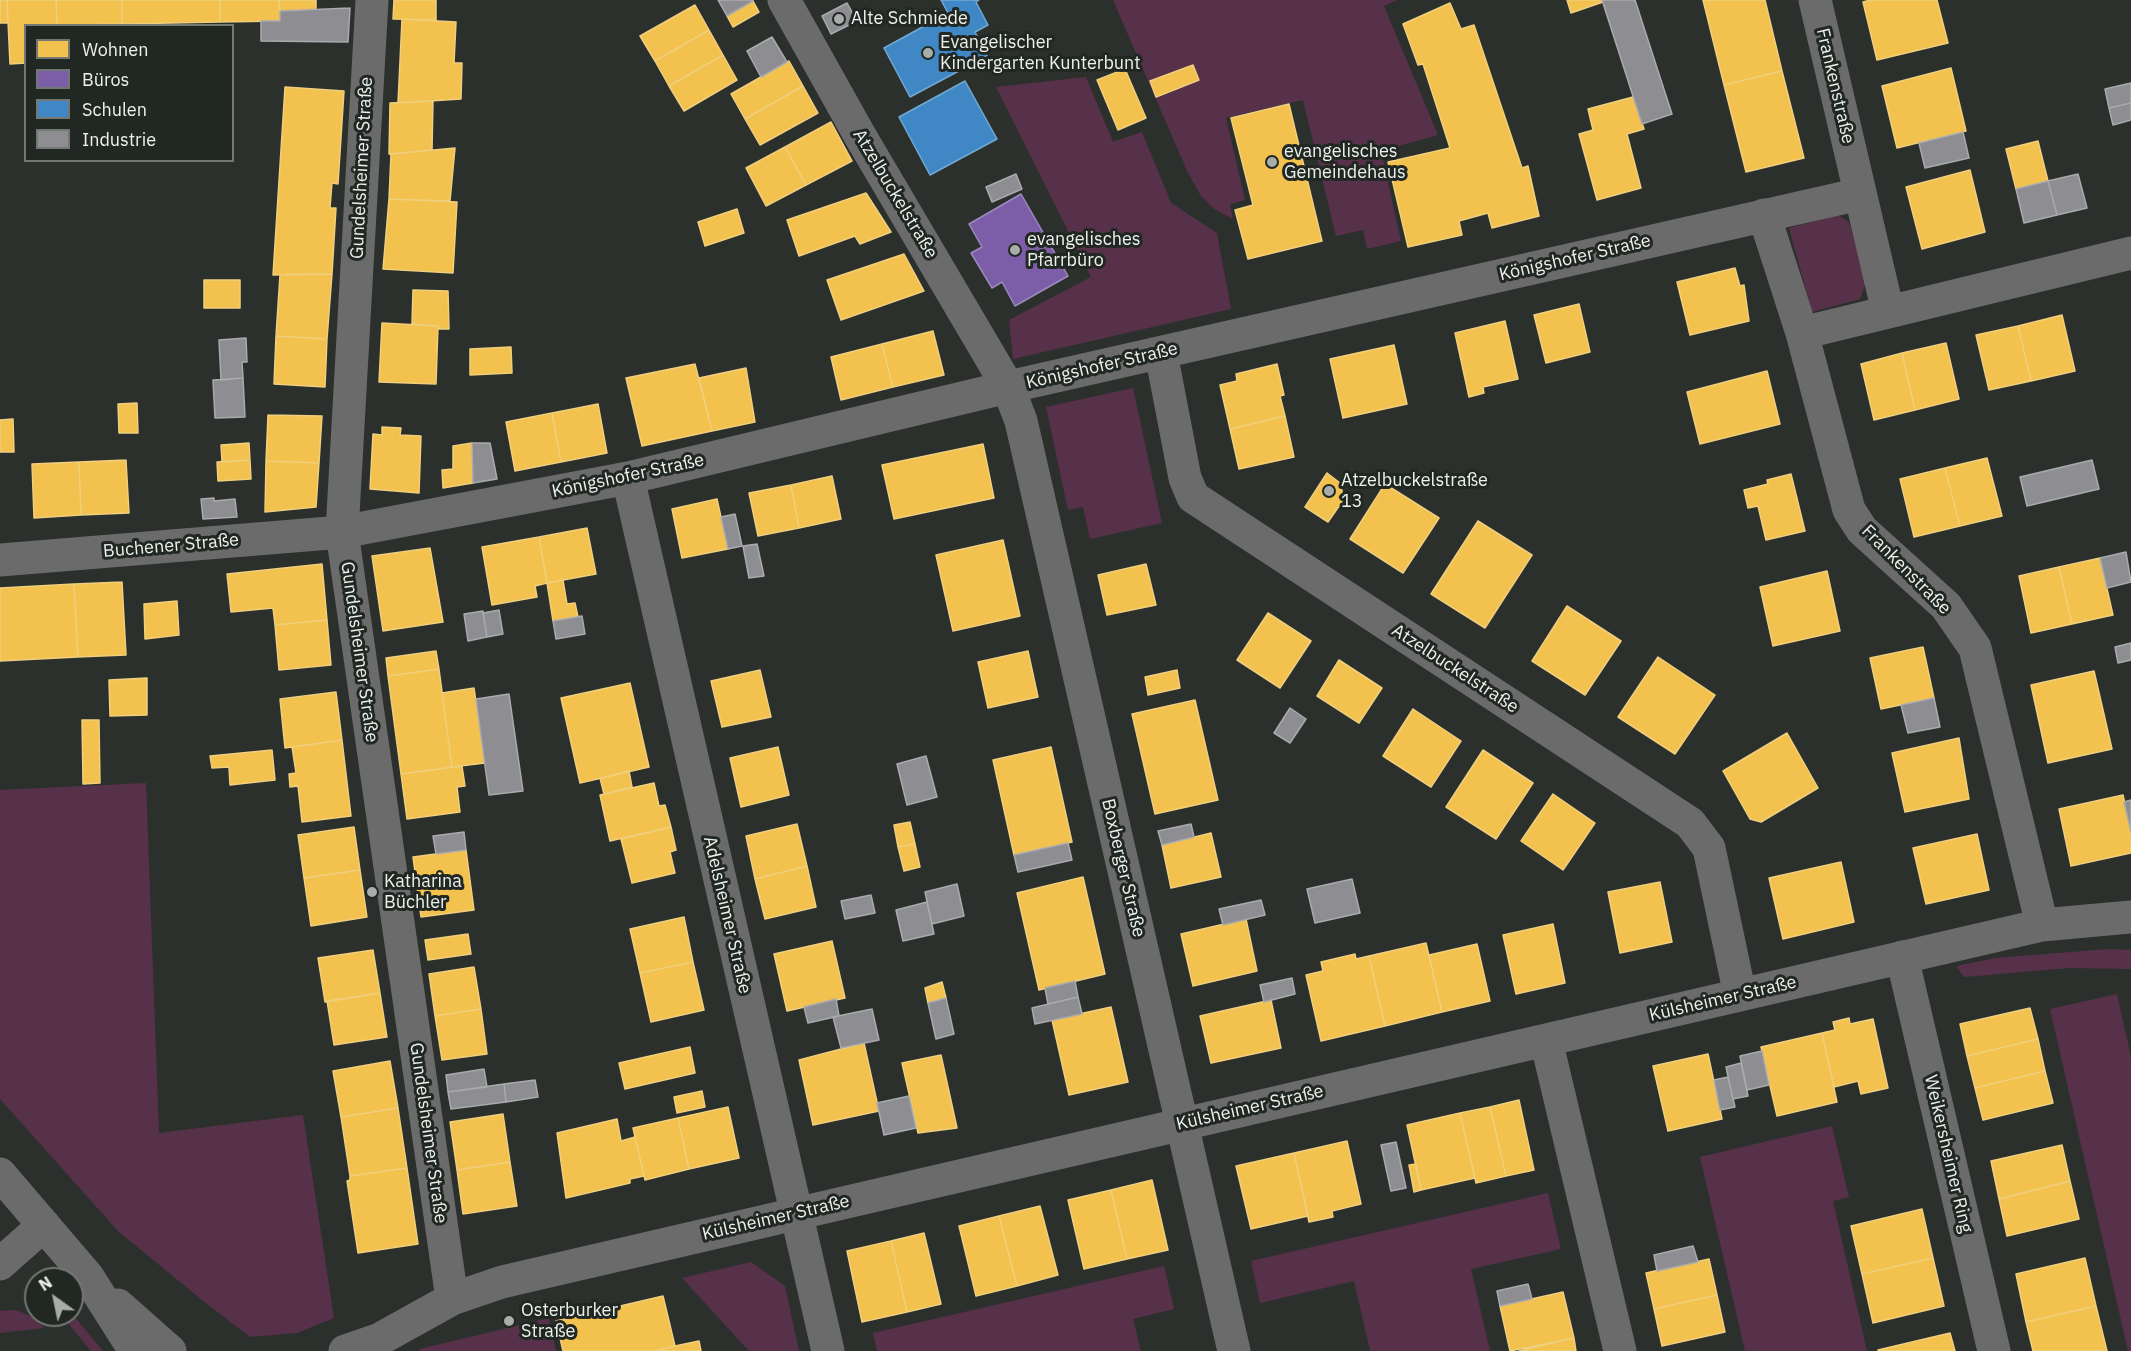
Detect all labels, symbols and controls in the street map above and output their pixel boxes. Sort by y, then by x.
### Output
place label: Alte Schmiede [851,8,968,30]
marker: Alte Schmiede [832,12,846,26]
legend [24,24,234,162]
street label: Frankenstraße [1811,26,1859,146]
place label: Evangelischer Kindergarten Kunterbunt [940,32,1141,74]
text: Wohnen [82,38,148,61]
marker: Evangelischer Kindergarten Kunterbunt [921,46,935,60]
text: Büros [82,68,129,91]
street label: Gundelsheimer Straße [346,76,378,260]
text: Schulen [82,98,147,121]
street label: Atzelbuckelstraße [848,125,942,263]
text: Industrie [82,128,156,151]
place label: evangelisches Gemeindehaus [1284,141,1406,184]
marker: evangelisches Gemeindehaus [1265,155,1279,169]
place label: evangelisches Pfarrbüro [1027,229,1141,272]
street label: Königshofer Straße [1497,230,1653,286]
marker: evangelisches Pfarrbüro [1008,243,1022,257]
street label: Königshofer Straße [1024,338,1180,394]
street label: Königshofer Straße [550,449,706,503]
place label: Atzelbuckelstraße 13 [1341,470,1488,512]
marker: Atzelbuckelstraße 13 [1322,484,1336,498]
street label: Frankenstraße [1857,521,1955,619]
street label: Buchener Straße [102,529,240,563]
street label: Gundelsheimer Straße [336,560,382,744]
street label: Atzelbuckelstraße [1388,620,1522,718]
street label: Boxberger Straße [1097,797,1149,939]
street label: Adelsheimer Straße [698,834,756,996]
place label: Katharina Büchler [384,871,462,914]
marker: Katharina Büchler [365,885,379,899]
street label: Külsheimer Straße [1647,972,1799,1026]
street label: Gundelsheimer Straße [405,1041,451,1225]
street label: Weikersheimer Ring [1919,1073,1977,1235]
street label: Külsheimer Straße [1174,1081,1326,1135]
street label: Külsheimer Straße [700,1191,852,1245]
north arrow [24,1267,84,1327]
text: N [35,1272,56,1295]
place label: Osterburker Straße [521,1300,618,1342]
marker: Osterburker Straße [502,1314,516,1328]

